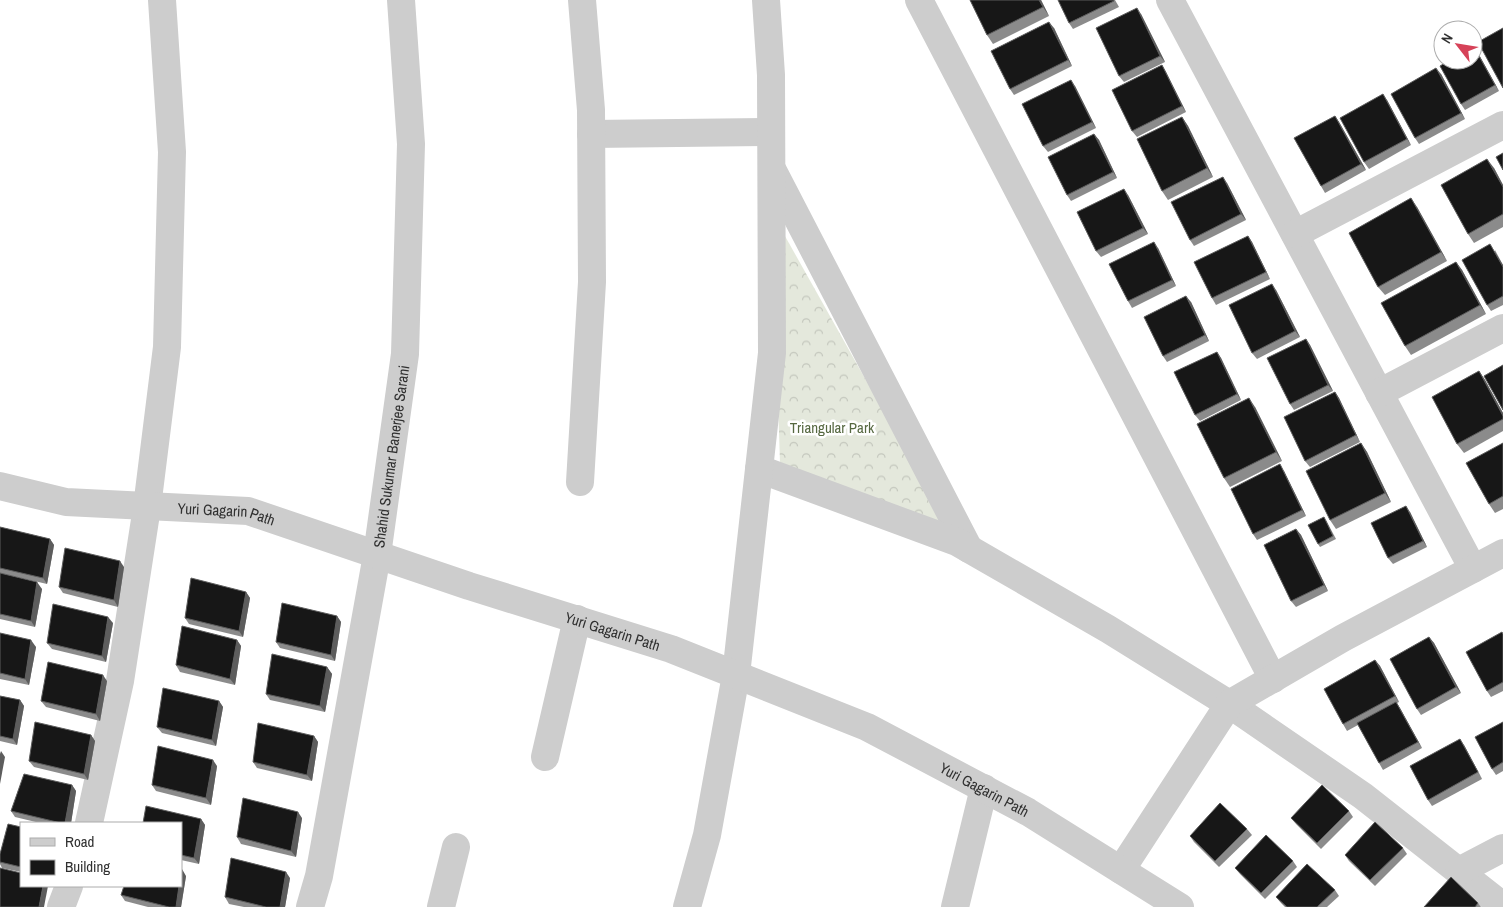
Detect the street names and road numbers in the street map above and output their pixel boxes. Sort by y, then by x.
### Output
street label: Shahid Sukumar Banerjee Sarani [368,364,414,549]
street label: Yuri Gagarin Path [177,497,278,530]
street label: Yuri Gagarin Path [562,606,663,656]
street label: Yuri Gagarin Path [936,757,1033,821]

